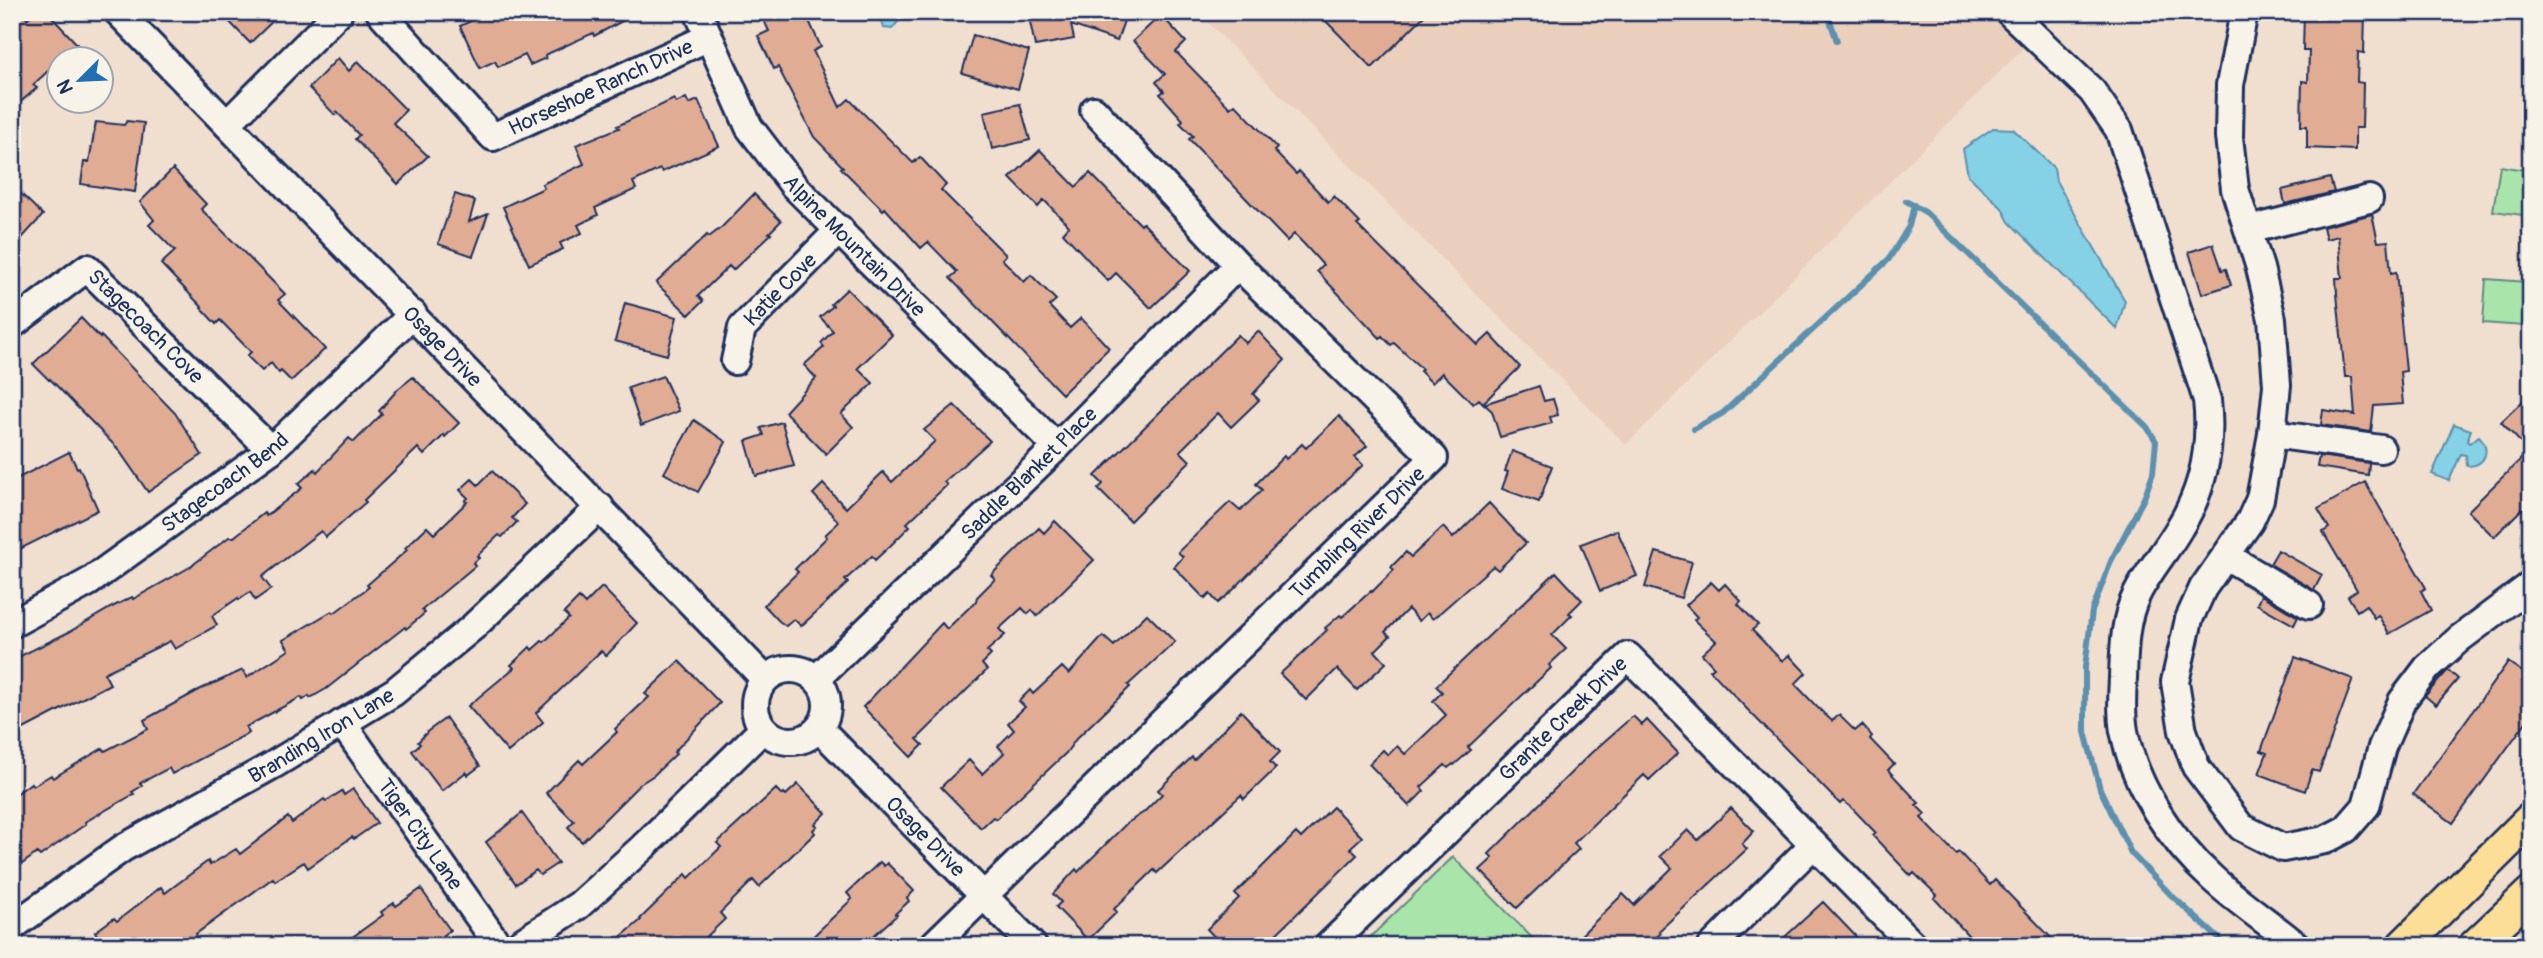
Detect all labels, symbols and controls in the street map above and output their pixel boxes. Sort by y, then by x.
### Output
street label: Horseshoe Ranch Drive [504,33,698,142]
north arrow [46,46,116,116]
text: N [52,76,79,97]
street label: Alpine Mountain Drive [777,170,932,323]
street label: Katie Cove [738,246,823,332]
street label: Stagecoach Cove [82,263,210,390]
street label: Osage Drive [397,300,488,393]
street label: Saddle Blanket Place [955,401,1103,546]
street label: Stagecoach Bend [156,427,294,539]
street label: Tumbling River Drive [1284,460,1431,605]
street label: Granite Creek Drive [1493,650,1634,787]
street label: Branding Iron Lane [244,681,399,790]
street label: Tiger City Lane [372,773,469,896]
street label: Osage Drive [880,790,972,883]

